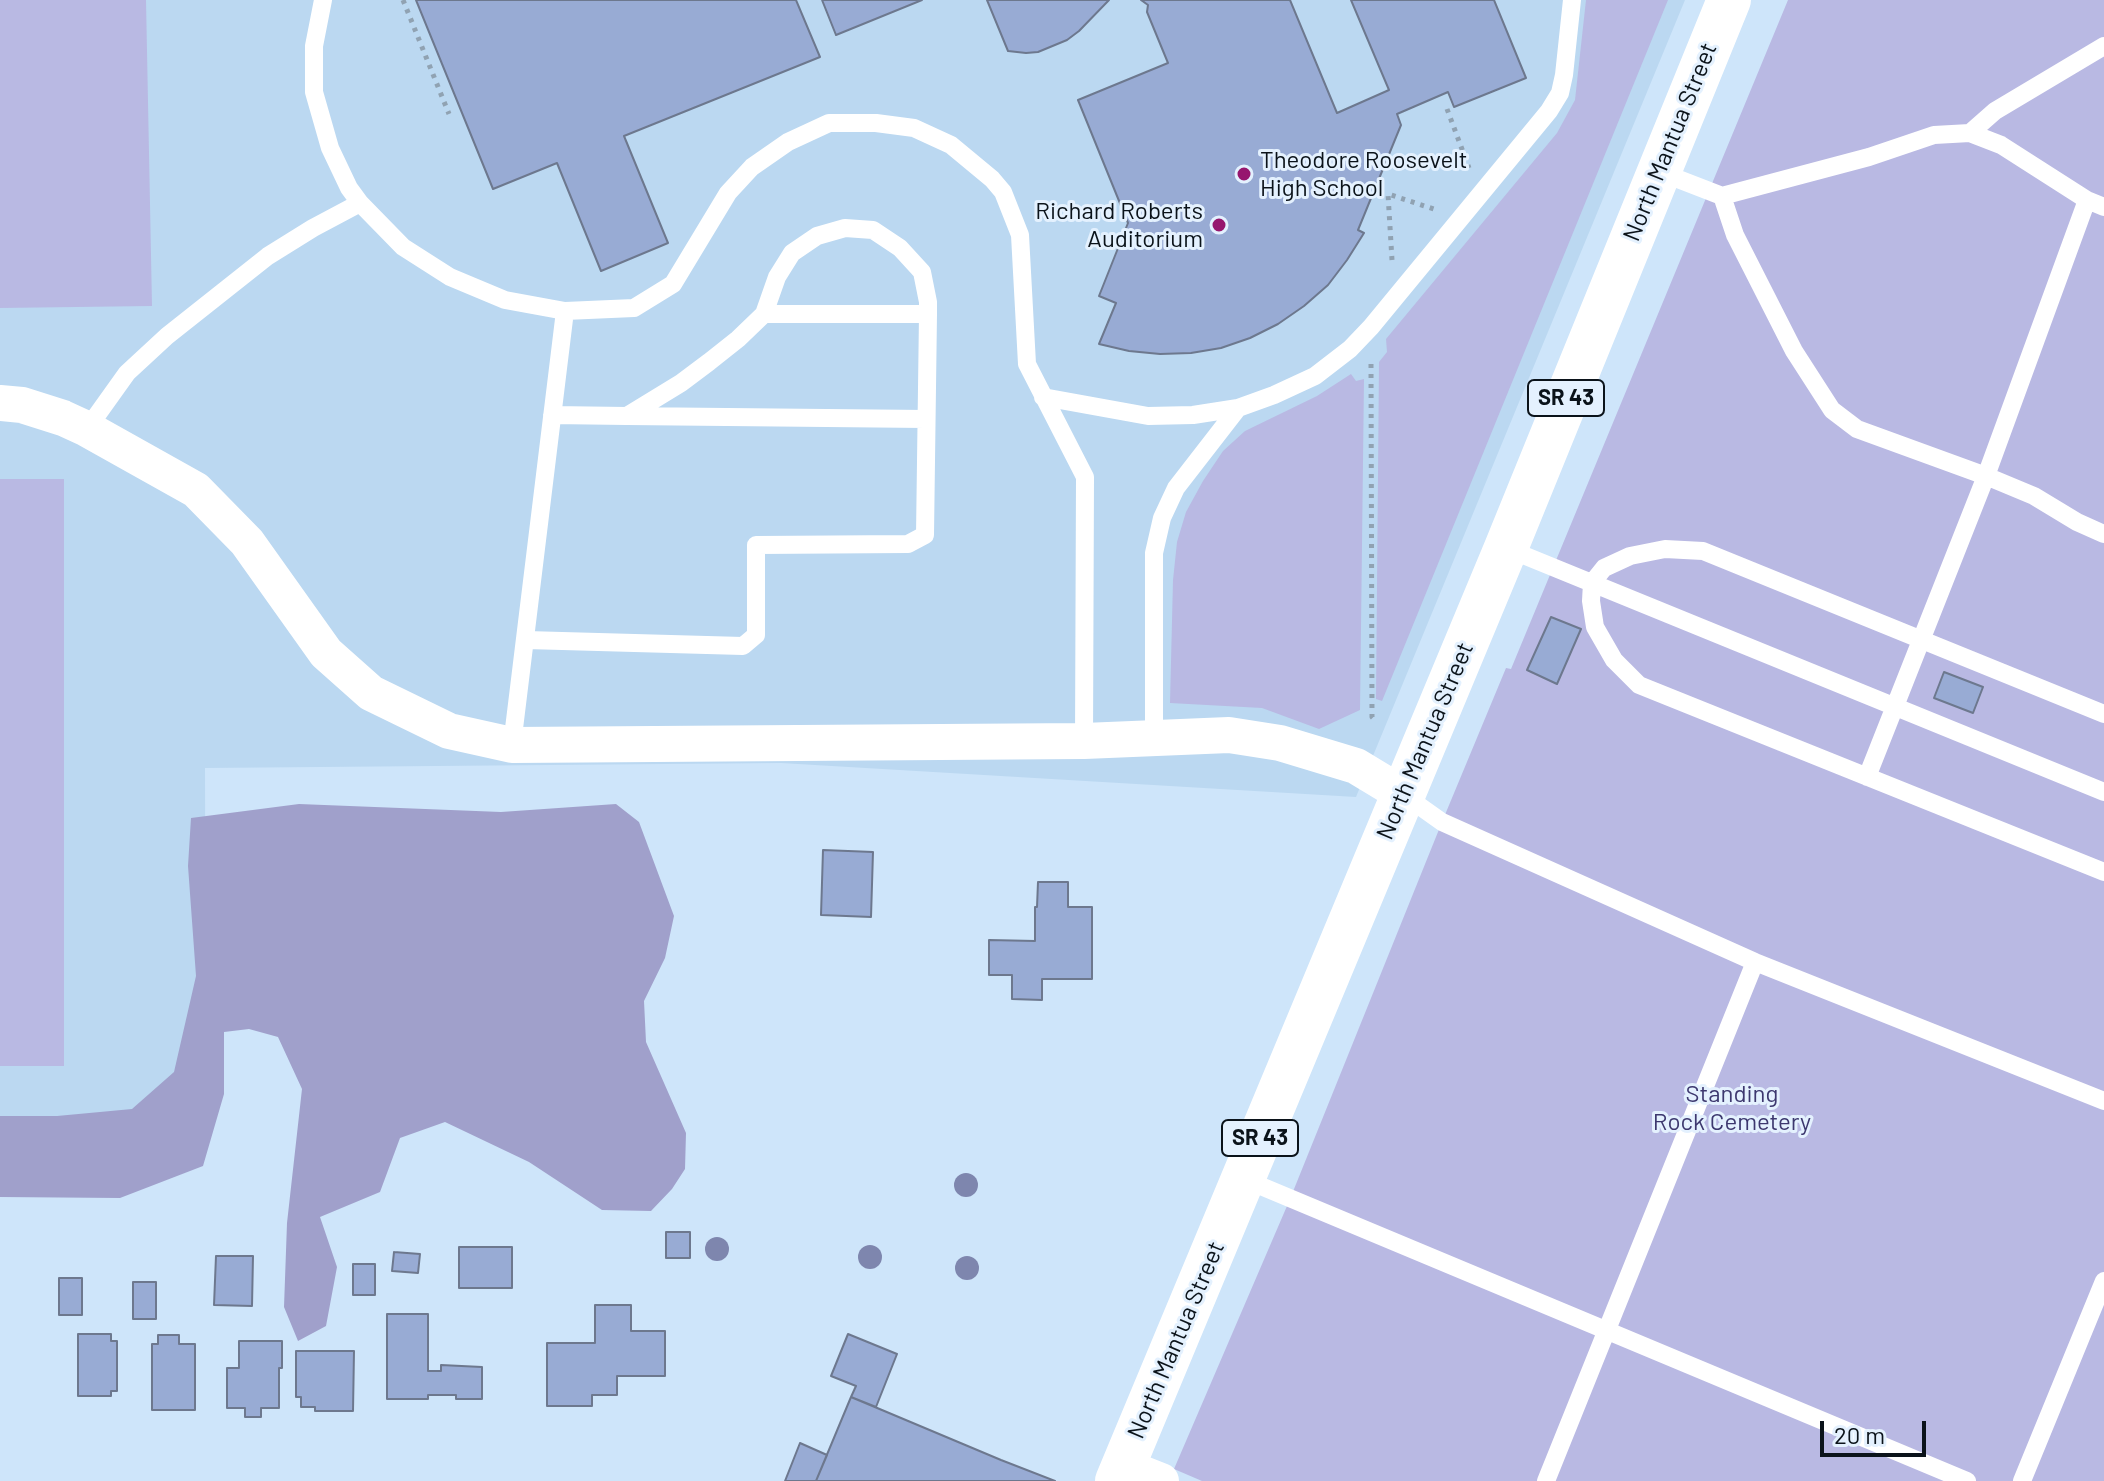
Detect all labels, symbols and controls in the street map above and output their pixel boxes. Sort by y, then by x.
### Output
street label: North Mantua Street [1617,39,1723,245]
place label: Theodore Roosevelt High School [1260,146,1468,202]
marker: Theodore Roosevelt High School [1235,165,1253,183]
place label: Richard Roberts Auditorium [1035,197,1203,253]
marker: Richard Roberts Auditorium [1210,216,1228,234]
road number: SR 43 [1528,380,1604,416]
street label: North Mantua Street [1370,638,1480,844]
park label: Standing Rock Cemetery [1653,1080,1811,1136]
road number: SR 43 [1222,1120,1298,1156]
street label: North Mantua Street [1121,1237,1231,1443]
scale bar [1824,1405,1930,1455]
text: 20 m [1834,1420,1885,1449]

